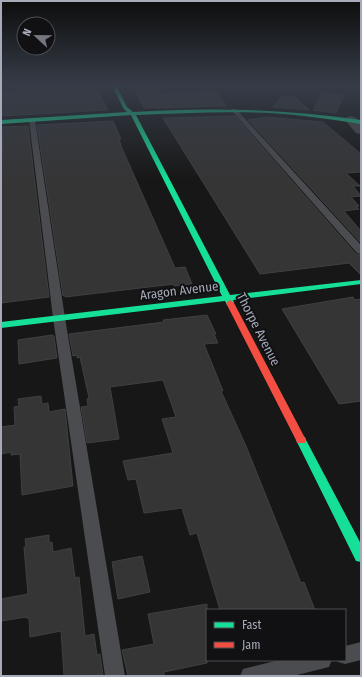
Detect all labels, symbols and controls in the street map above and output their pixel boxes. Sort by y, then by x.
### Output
north arrow [16,16,56,56]
text: N [20,27,34,38]
street label: Aragon Avenue [139,278,219,303]
street label: Thorpe Avenue [234,290,283,368]
legend [206,609,346,661]
text: Fast [242,618,261,632]
text: Jam [242,638,260,652]

